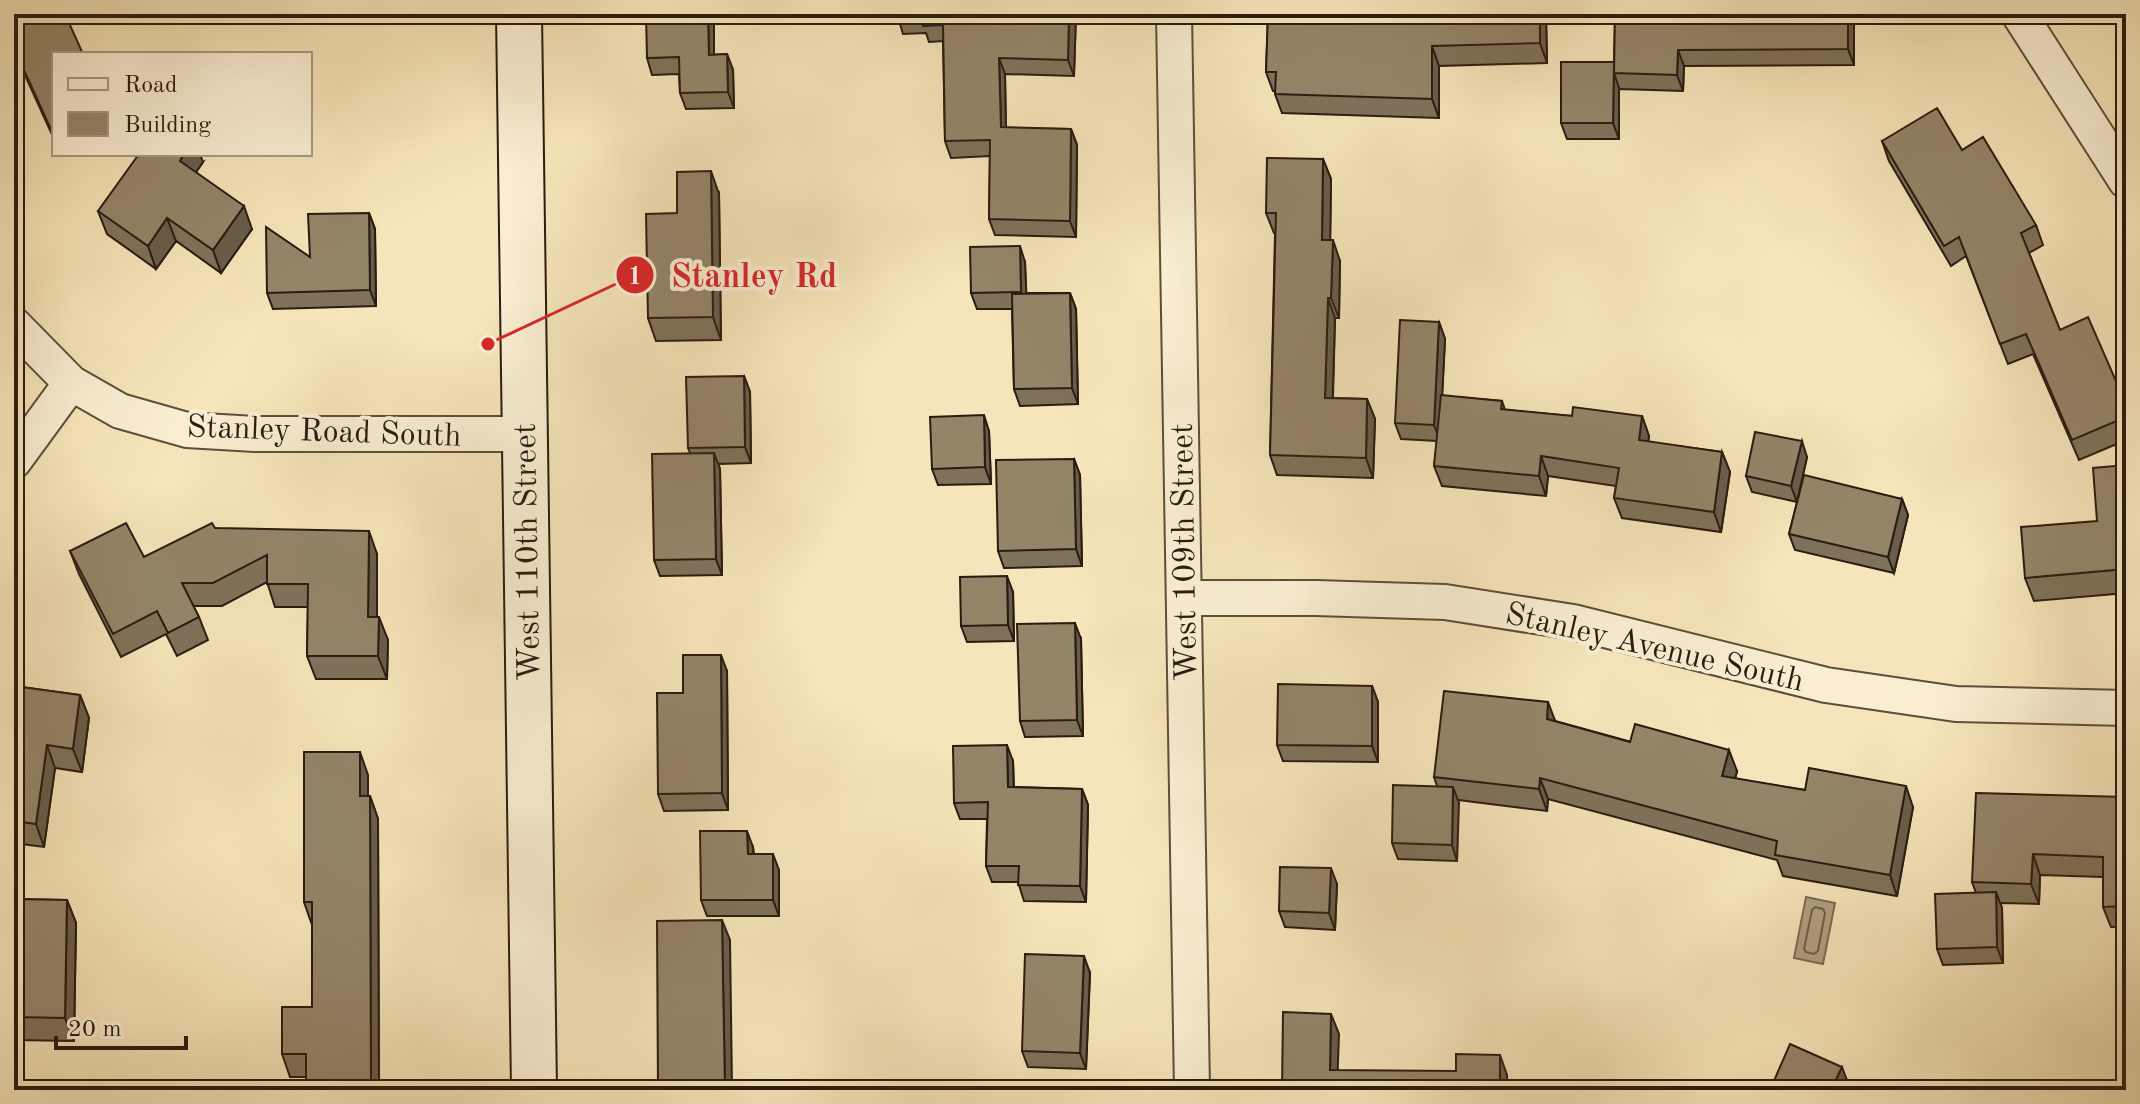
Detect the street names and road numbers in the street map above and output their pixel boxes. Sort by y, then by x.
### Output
street label: Stanley Road South [186,412,462,454]
street label: West 110th Street [511,423,547,681]
street label: West 109th Street [1168,423,1204,681]
street label: Stanley Avenue South [1502,599,1807,699]

